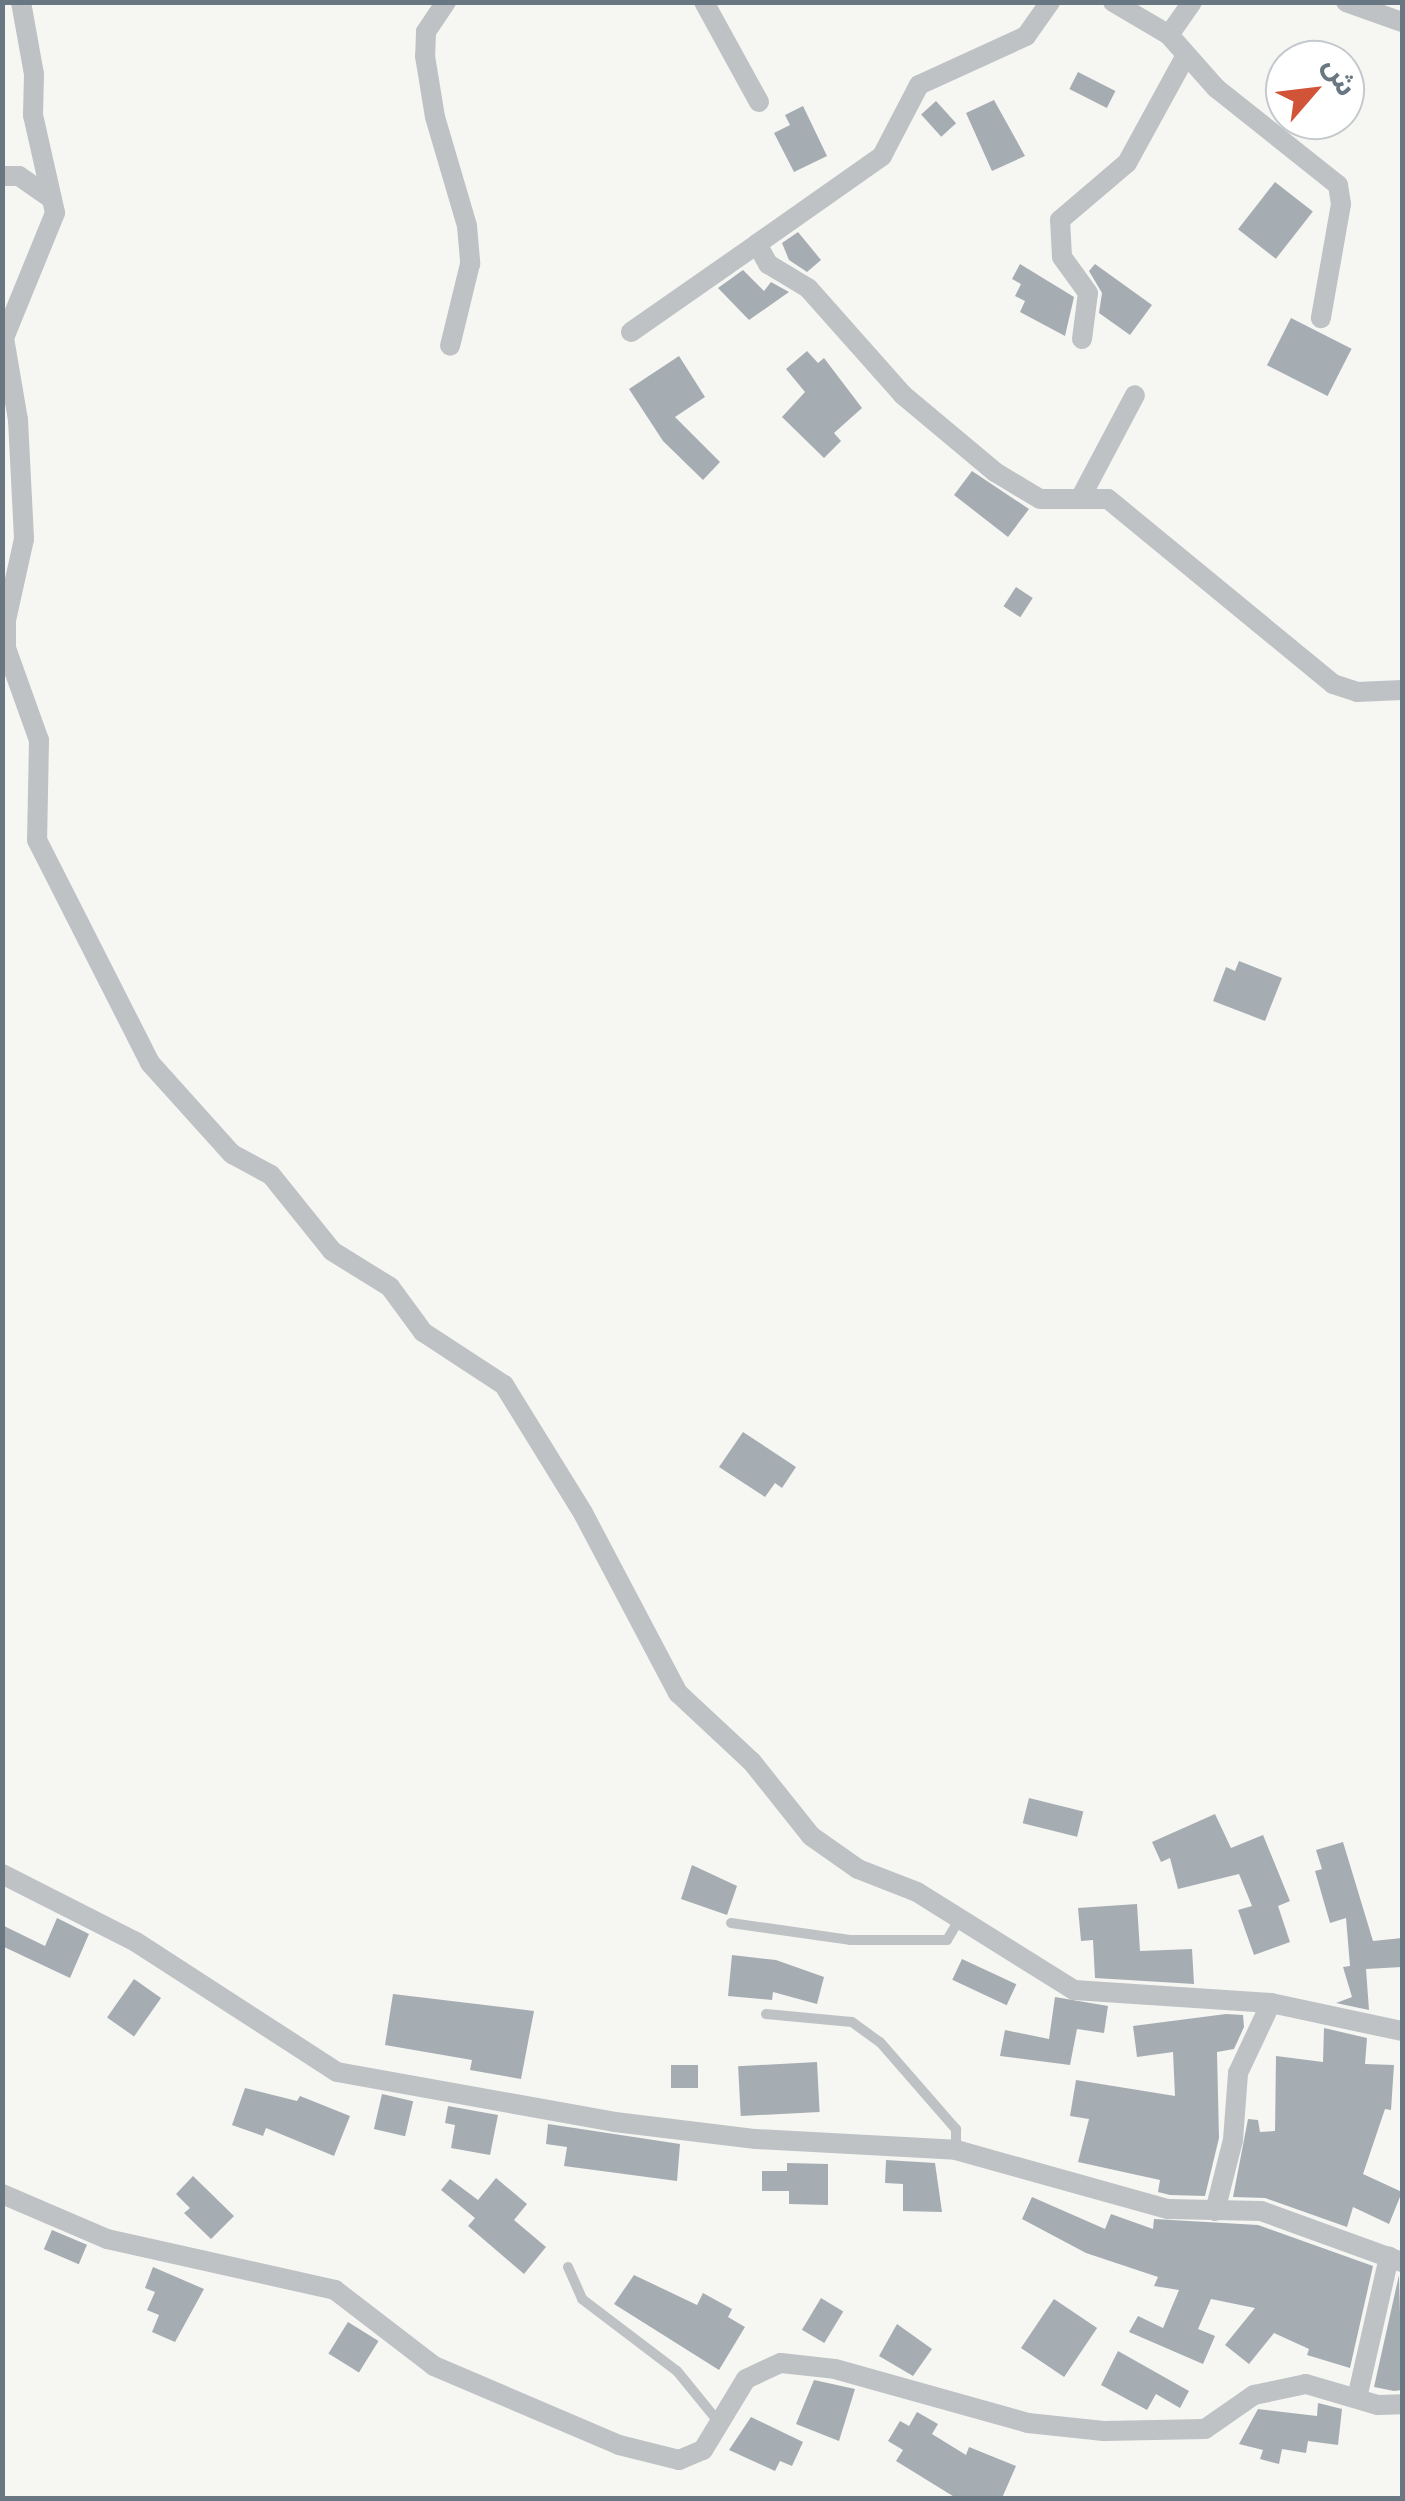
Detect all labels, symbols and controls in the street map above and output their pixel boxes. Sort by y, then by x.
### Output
north arrow [1265,40,1365,140]
text: ش [1313,50,1367,103]

